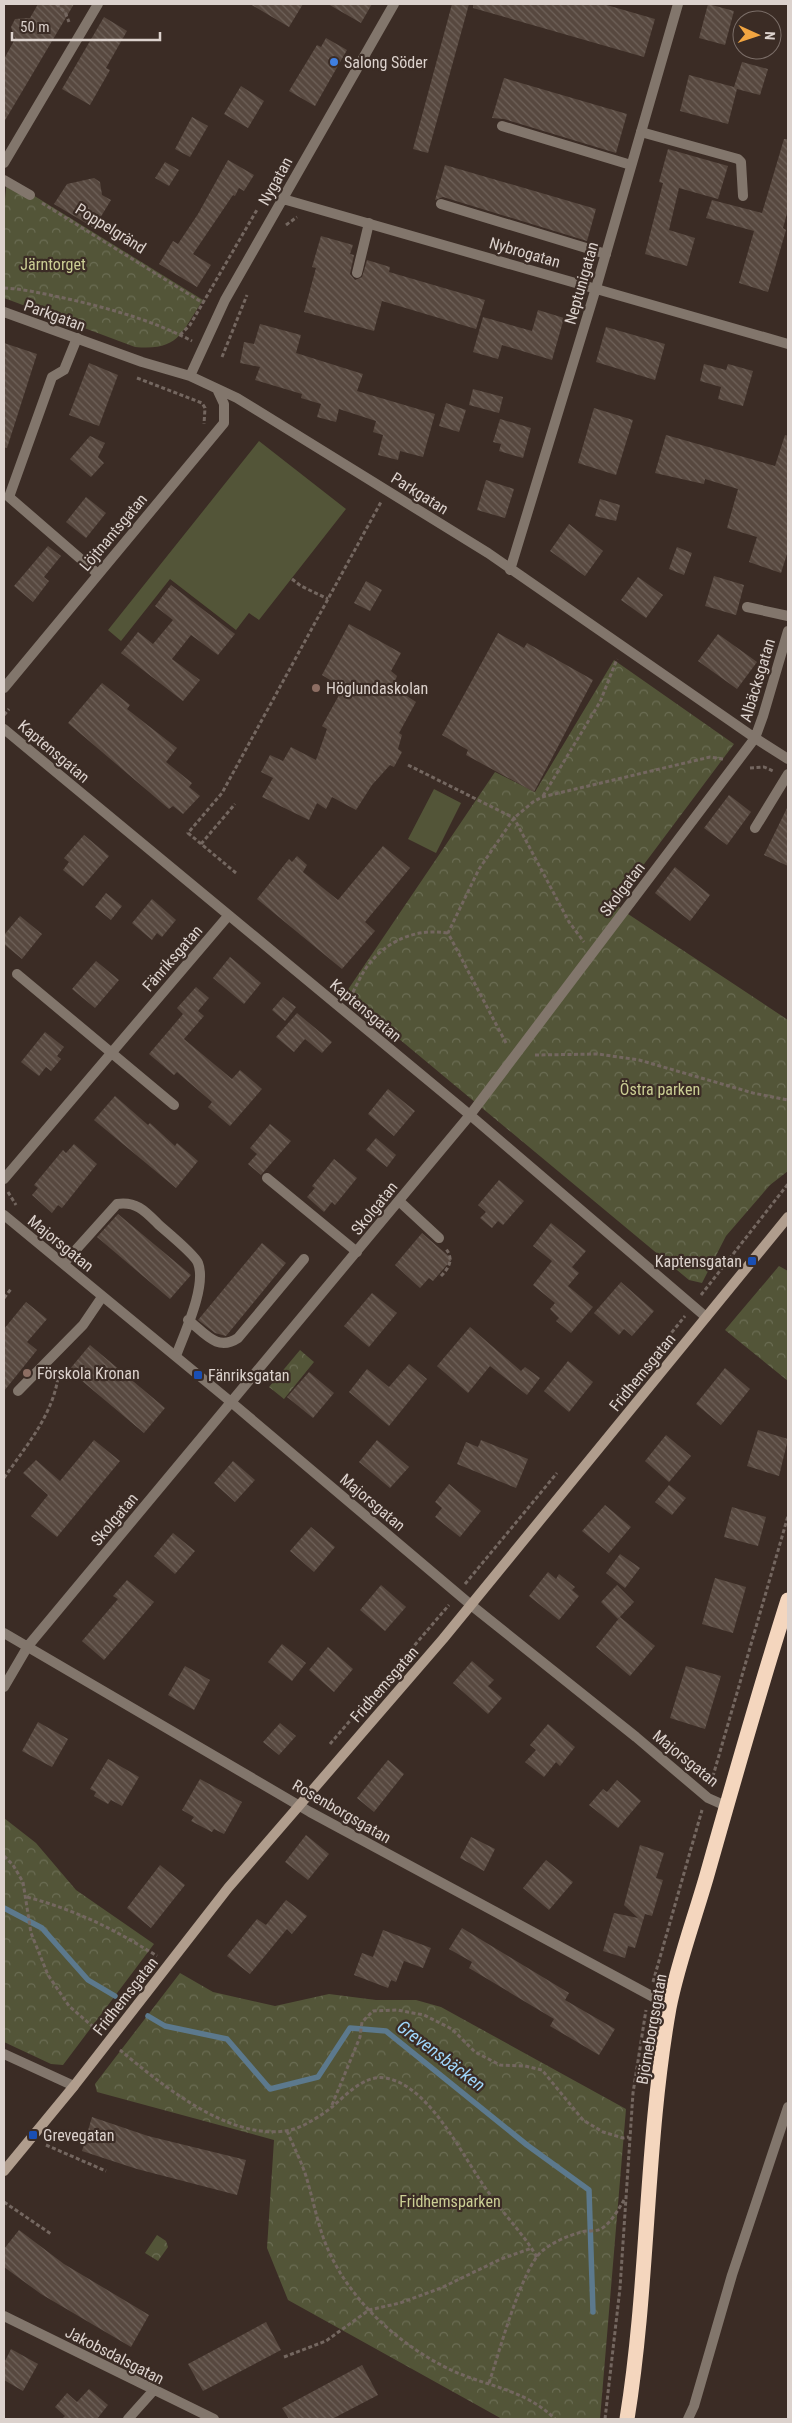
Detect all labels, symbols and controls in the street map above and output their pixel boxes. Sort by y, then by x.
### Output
scale bar [12,10,160,42]
north arrow [732,10,782,60]
text: 50 m [20,18,50,36]
text: N [762,31,778,40]
place label: Salong Söder [344,53,428,72]
marker: Salong Söder [328,56,340,68]
street label: Nygatan [254,154,296,209]
street label: Poppelgränd [72,199,150,258]
street label: Nybrogatan [487,233,563,272]
street label: Neptunigatan [561,240,602,327]
park label: Järntorget [20,255,86,274]
street label: Parkgatan [21,296,88,335]
street label: Parkgatan [388,468,452,518]
street label: Löjtnantsgatan [76,490,151,575]
street label: Albäcksgatan [736,636,779,724]
place label: Höglundaskolan [326,679,428,698]
marker: Höglundaskolan [310,682,322,694]
street label: Kaptensgatan [14,716,93,787]
street label: Skolgatan [596,858,649,920]
street label: Fänriksgatan [138,921,206,995]
street label: Kaptensgatan [326,975,405,1046]
park label: Östra parken [620,1080,700,1099]
street label: Skolgatan [347,1178,402,1239]
street label: Majorsgatan [24,1211,97,1276]
place label: Kaptensgatan [655,1252,742,1271]
marker: Kaptensgatan [746,1255,758,1267]
street label: Fridhemsgatan [605,1330,679,1415]
place label: Förskola Kronan [37,1364,140,1383]
place label: Fänriksgatan [208,1366,290,1385]
marker: Förskola Kronan [21,1367,33,1379]
marker: Fänriksgatan [192,1369,204,1381]
street label: Majorsgatan [336,1470,409,1535]
street label: Skolgatan [87,1489,142,1550]
street label: Fridhemsgatan [346,1643,422,1726]
street label: Majorsgatan [649,1726,722,1791]
street label: Rosenborgsgatan [289,1776,394,1847]
street label: Fridhemsgatan [89,1953,162,2039]
street label: Björneborgsgatan [632,1972,671,2086]
water label: Grevensbäcken [393,2016,489,2096]
place label: Grevegatan [43,2126,115,2145]
marker: Grevegatan [27,2129,39,2141]
park label: Fridhemsparken [399,2192,501,2211]
street label: Jakobsdalsgatan [62,2322,167,2388]

